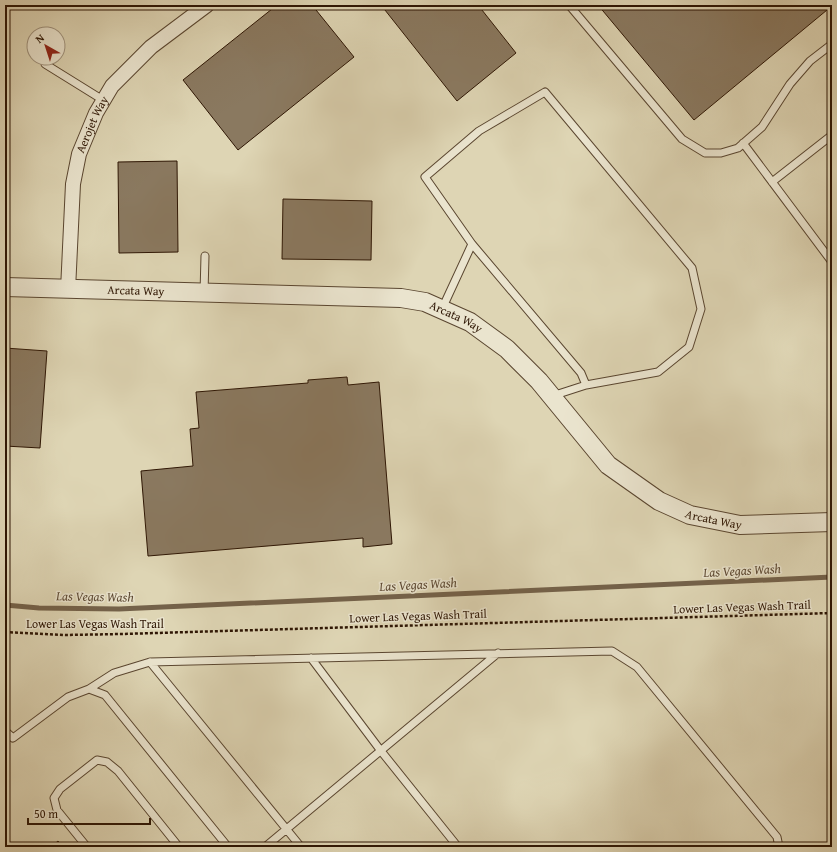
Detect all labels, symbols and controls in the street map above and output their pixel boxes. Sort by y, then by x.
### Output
north arrow [26,26,66,66]
text: N [32,29,48,47]
street label: Aerojet Way [71,93,112,155]
street label: Arcata Way [107,281,165,299]
street label: Arcata Way [427,296,486,337]
street label: Arcata Way [683,505,743,533]
water label: Las Vegas Wash [702,559,782,582]
water label: Las Vegas Wash [378,573,458,596]
water label: Las Vegas Wash [55,586,134,607]
street label: Lower Las Vegas Wash Trail [673,596,812,617]
street label: Lower Las Vegas Wash Trail [349,605,488,626]
street label: Lower Las Vegas Wash Trail [26,615,164,632]
scale bar [28,800,150,826]
text: 50 m [34,805,58,822]

